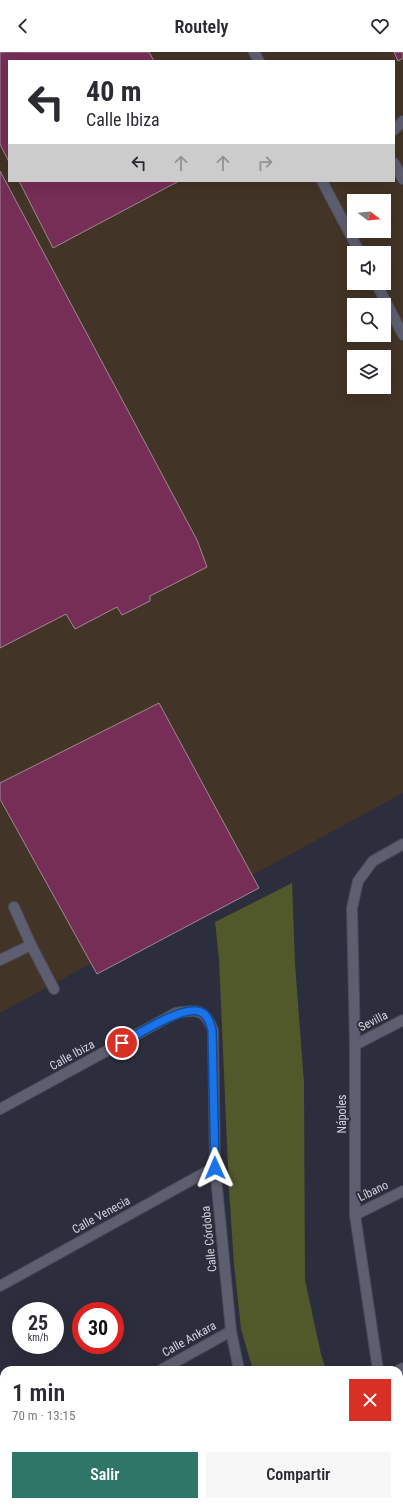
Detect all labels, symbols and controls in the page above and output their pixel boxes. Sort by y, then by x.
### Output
icon: back [12,15,34,37]
icon: heart [369,15,391,37]
text: Routely [174,16,229,37]
text: 40 m [86,75,142,108]
icon: left [20,76,72,128]
text: Calle Ibiza [86,109,160,130]
icon: left [128,152,150,174]
icon: ahead [170,152,192,174]
icon: ahead [212,152,234,174]
icon: right [254,152,276,174]
north arrow [347,194,391,238]
map controls [347,194,391,394]
button: sound [347,246,391,290]
button: search [347,298,391,342]
button: layers [347,350,391,394]
street label: Sevilla [356,1008,390,1034]
pin [105,1026,139,1060]
icon: arrive [111,1032,133,1054]
street label: Calle Ibiza [47,1037,97,1073]
street label: Nápoles [335,1095,349,1133]
position arrow [194,1147,236,1189]
street label: Líbano [356,1178,390,1204]
street label: Calle Venecia [70,1193,133,1237]
street label: Calle Córdoba [199,1205,219,1273]
speed limit sign: 30 [72,1302,124,1354]
text: 25 [28,1311,48,1335]
street label: Calle Ankara [160,1318,219,1360]
text: km/h [28,1332,48,1343]
text: 1 min [12,1379,65,1407]
button: close [349,1379,391,1421]
text: 70 m · 13:15 [12,1408,75,1423]
button: Salir [12,1452,198,1498]
button: Compartir [206,1452,391,1498]

